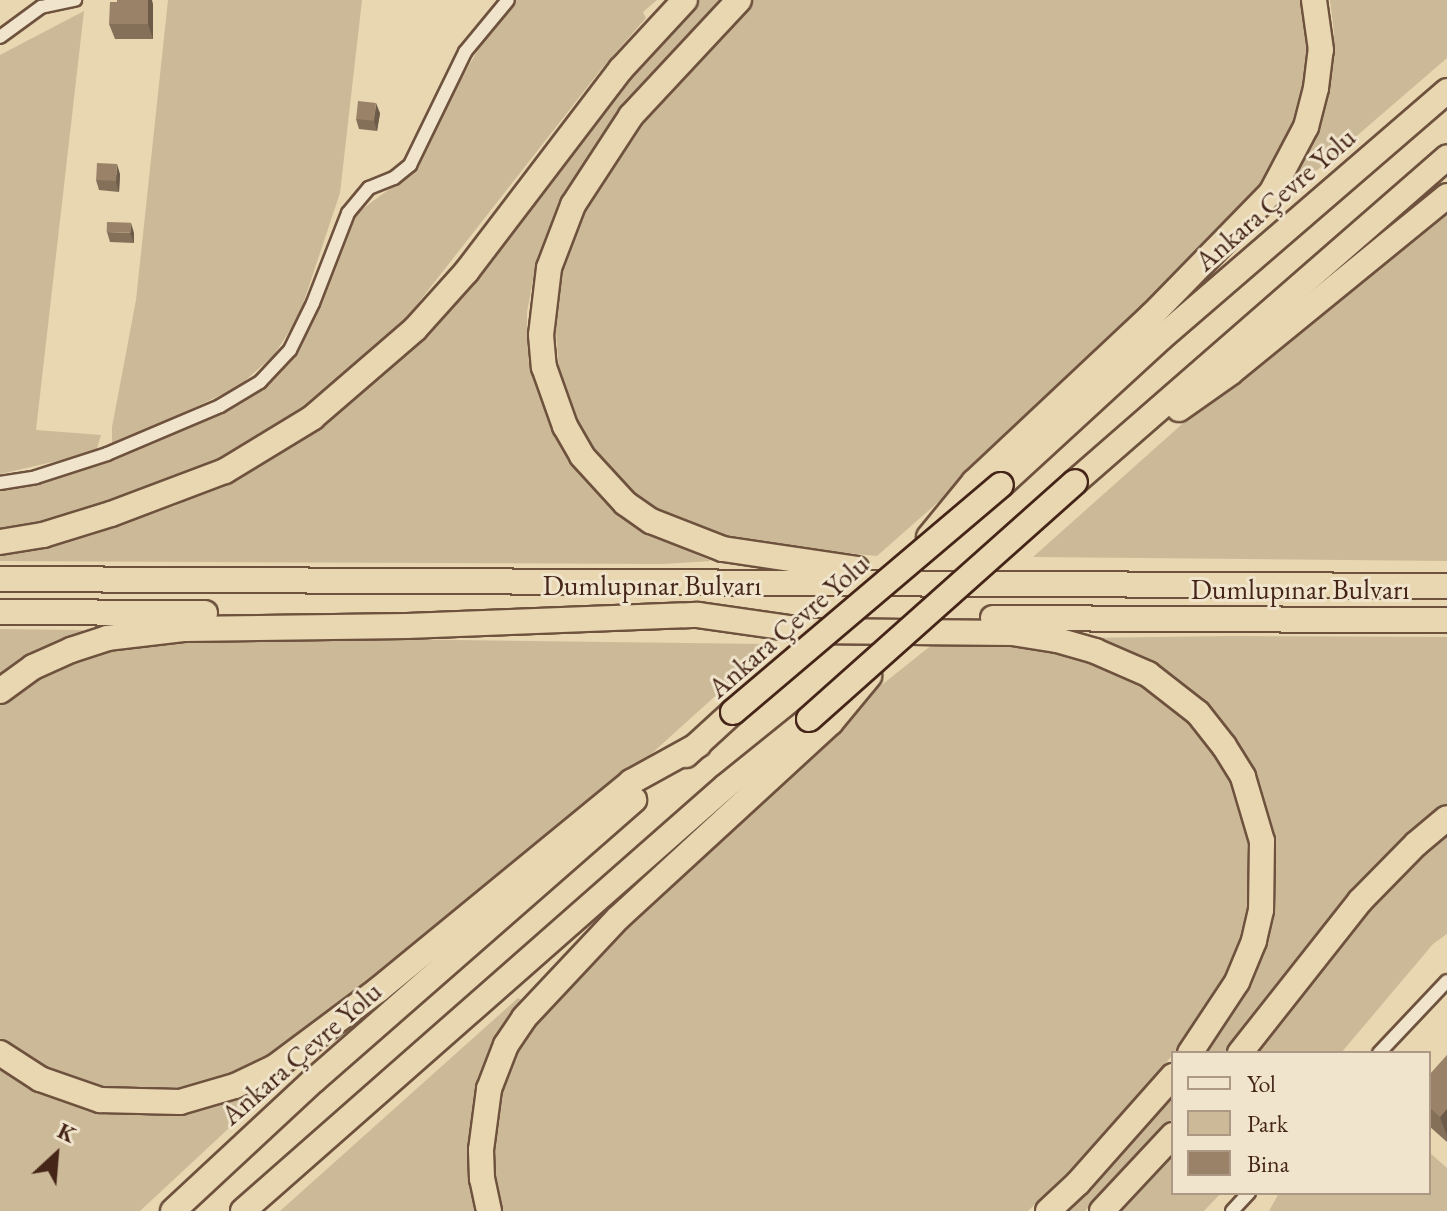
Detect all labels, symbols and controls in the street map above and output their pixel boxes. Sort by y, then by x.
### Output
street label: Ankara Çevre Yolu [1188,120,1362,278]
street label: Ankara Çevre Yolu [701,547,875,705]
street label: Dumlupınar Bulvarı [543,568,761,602]
street label: Dumlupınar Bulvarı [1191,572,1409,606]
street label: Ankara Çevre Yolu [214,974,388,1132]
legend [1171,1051,1431,1195]
text: Yol [1247,1068,1276,1099]
text: Park [1247,1108,1288,1139]
north arrow [16,1115,96,1195]
text: K [53,1116,81,1150]
text: Bina [1247,1148,1289,1179]

